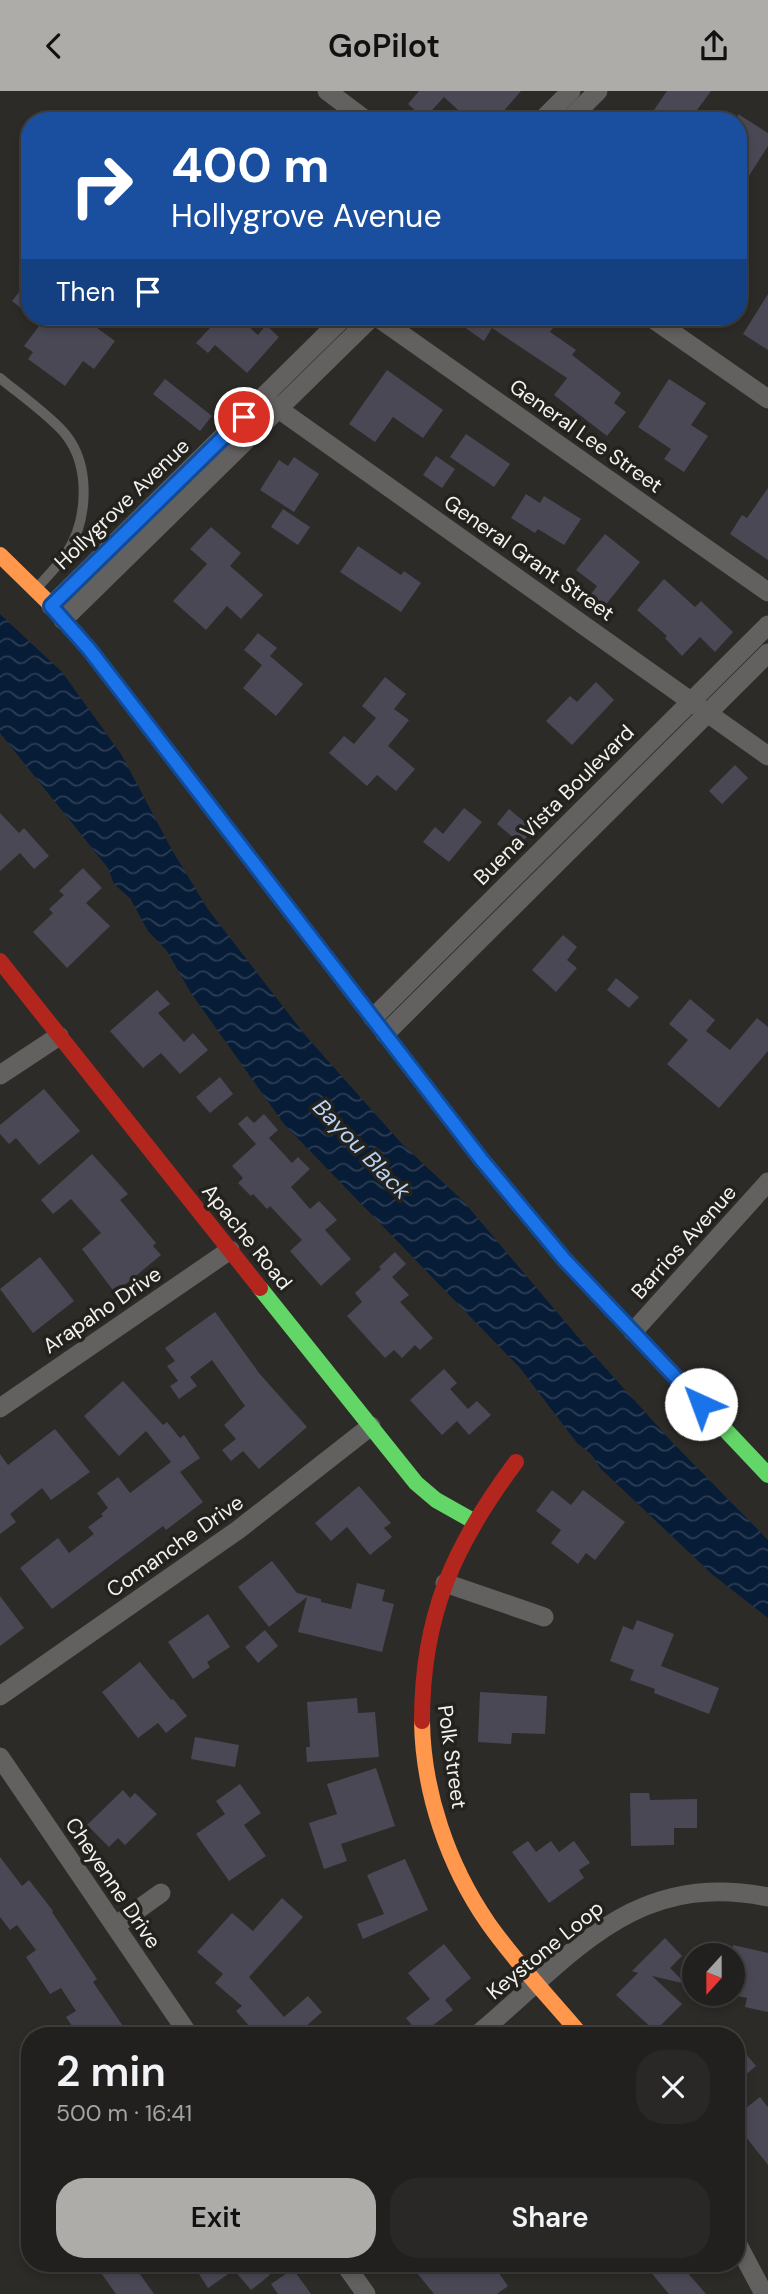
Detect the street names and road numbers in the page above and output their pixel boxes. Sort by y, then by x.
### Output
street label: General Lee Street [504,373,668,499]
street label: Hollygrove Avenue [48,432,196,576]
street label: General Grant Street [438,489,620,627]
street label: Buena Vista Boulevard [468,719,640,891]
street label: Apache Road [196,1178,298,1296]
street label: Barrios Avenue [625,1179,743,1305]
street label: Arapaho Drive [37,1260,167,1360]
street label: Comanche Drive [101,1488,249,1604]
street label: Polk Street [431,1703,473,1811]
street label: Cheyenne Drive [59,1812,167,1954]
street label: Keystone Loop [481,1894,609,2006]

